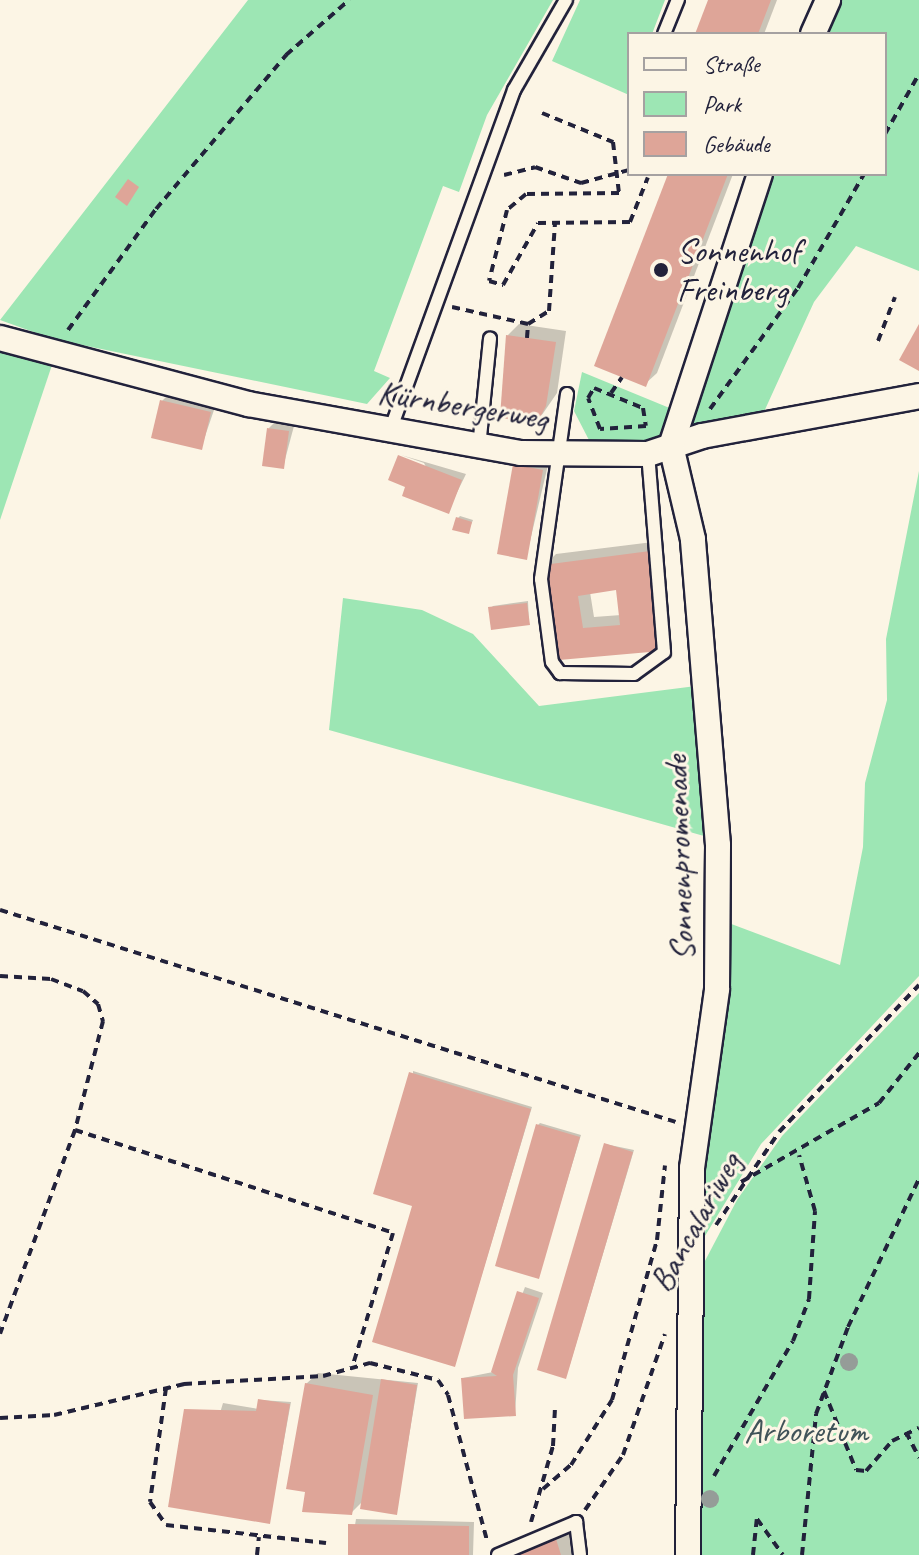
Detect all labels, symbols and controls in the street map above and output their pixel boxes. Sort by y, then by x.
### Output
legend [627,32,887,176]
text: Straße [703,49,760,79]
text: Park [703,89,741,119]
text: Gebäude [703,129,770,159]
place label: Sonnenhof Freinberg [677,230,800,310]
marker: Sonnenhof Freinberg [652,261,670,279]
street label: Kürnbergerweg [375,371,551,439]
street label: Sonnenpromenade [655,755,703,961]
street label: Bancalariweg [640,1145,750,1299]
park label: Arboretum [744,1411,868,1451]

